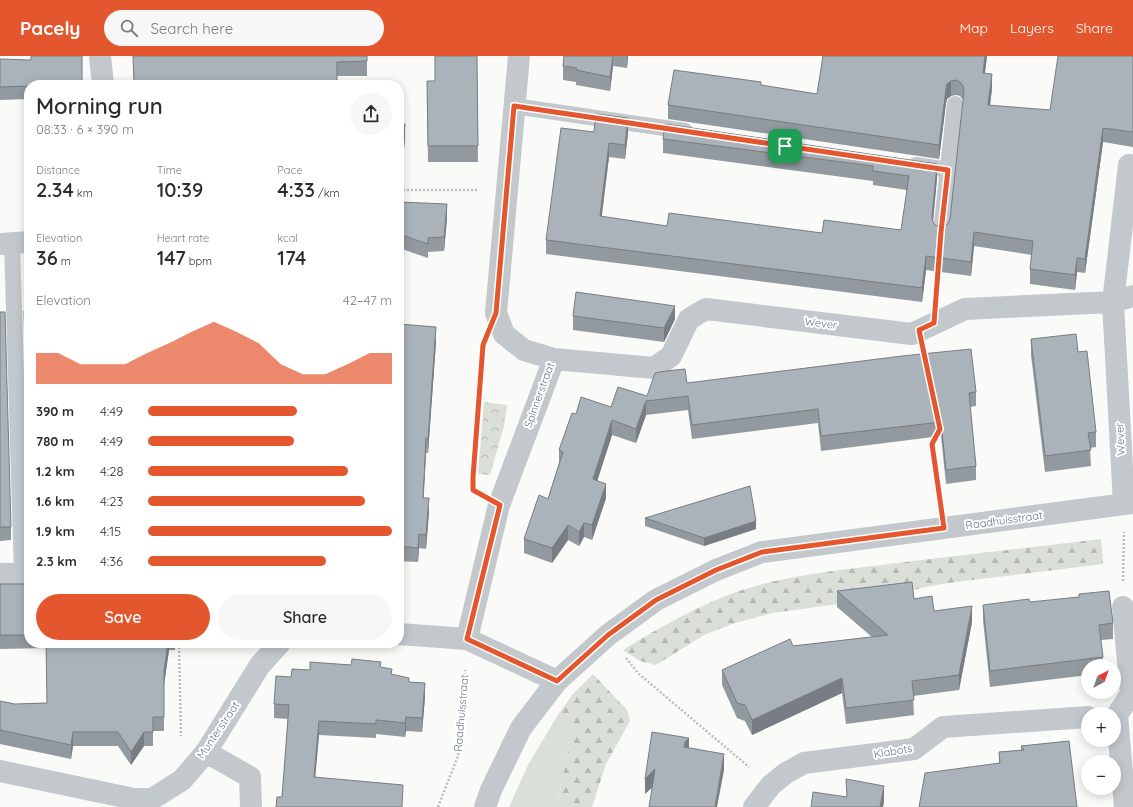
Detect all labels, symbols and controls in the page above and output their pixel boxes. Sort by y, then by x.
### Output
search box [104,10,384,46]
text: Pacely [20,16,80,40]
icon: search [118,17,140,39]
text: Search here [150,19,233,38]
text: Map [959,19,988,37]
text: Layers [1010,19,1054,37]
text: Share [1076,19,1113,37]
text: Morning run [36,92,163,120]
button: share [350,93,392,135]
text: 08:33 · 6 × 390 m [36,121,134,137]
pin [768,129,802,163]
icon: arrive [774,135,796,157]
text: Distance [36,163,80,177]
text: Time [157,163,182,177]
text: Pace [277,163,302,177]
text: 2.34 [36,177,74,202]
text: 10:39 [157,177,203,202]
text: 4:33 [277,177,315,202]
text: km [74,186,93,200]
text: /km [315,186,340,200]
text: Elevation [36,231,82,245]
text: Heart rate [157,231,209,245]
text: kcal [277,231,298,245]
text: 36 [36,245,58,270]
text: 147 [157,245,186,270]
text: 174 [277,245,306,270]
text: m [58,254,71,268]
text: bpm [186,254,212,268]
text: Elevation [36,292,91,308]
text: 42–47 m [343,292,392,308]
street label: Wever [804,314,839,332]
street label: Spinnerstraat [521,360,557,430]
text: 390 m [36,403,74,419]
text: 4:49 [100,403,123,419]
street label: Wever [1112,421,1128,456]
text: 780 m [36,433,74,449]
text: 4:49 [100,433,123,449]
text: 1.2 km [36,463,75,479]
text: 4:28 [100,463,124,479]
text: 1.6 km [36,493,75,509]
text: 4:23 [100,493,123,509]
street label: Raadhuisstraat [965,508,1044,532]
text: 1.9 km [36,523,75,539]
text: 4:15 [100,523,121,539]
text: 2.3 km [36,553,77,569]
text: 4:36 [100,553,123,569]
button: Save [36,594,210,640]
button: Share [218,594,392,640]
north arrow [1081,659,1121,699]
map controls [1081,659,1121,795]
street label: Raadhuisstraat [451,673,471,752]
street label: Munterstraat [194,699,242,761]
button: + [1081,707,1121,747]
street label: Klabots [873,741,913,761]
button: − [1081,755,1121,795]

